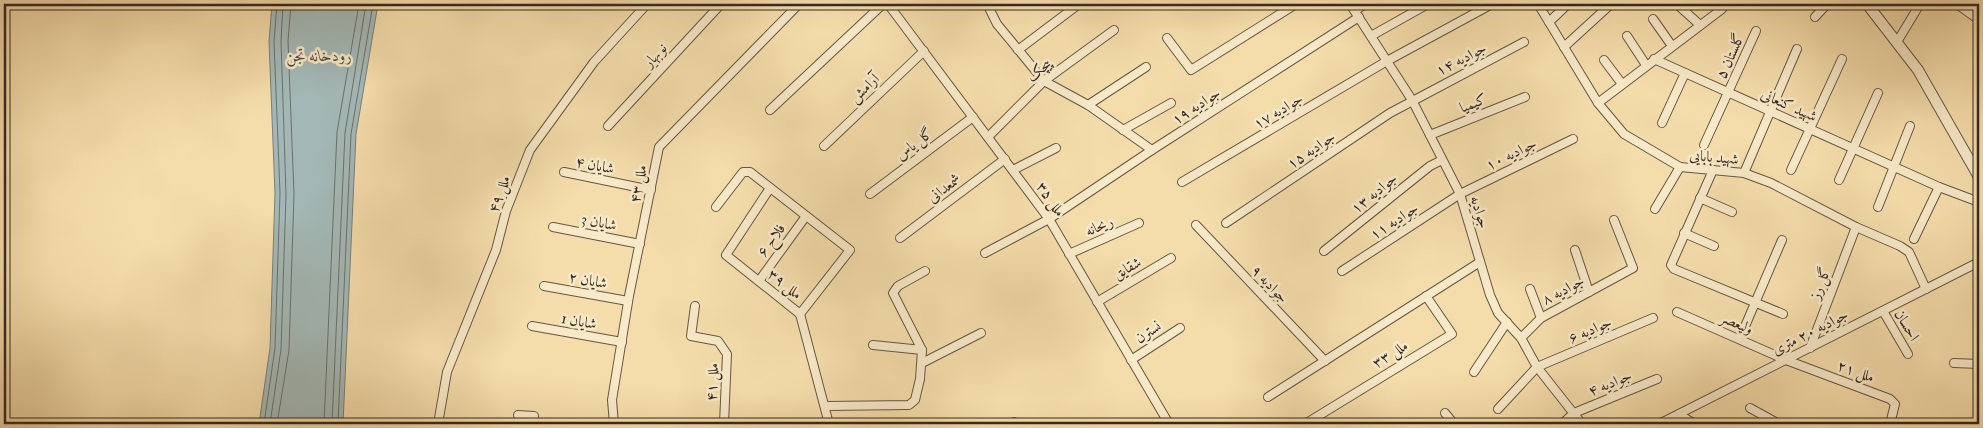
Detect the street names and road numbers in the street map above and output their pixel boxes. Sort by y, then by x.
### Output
street label: گلستان ۵ [1712,30,1749,82]
street label: نوبهار [638,39,672,73]
street label: جوادیه ۱۴ [1433,39,1490,80]
street label: پیچک [1023,53,1057,86]
street label: آرامش [845,68,885,107]
street label: جوادیه ۱۹ [1168,84,1224,129]
street label: شهید کنعانی [1758,85,1820,126]
street label: جوادیه ۱۷ [1250,89,1306,134]
street label: کیمیا [1457,89,1490,117]
street label: گل یاس [892,124,937,165]
street label: جوادیه ۱۵ [1283,127,1339,173]
street label: جوادیه ۱۰ [1483,134,1540,175]
street label: شهید بابایی [1688,146,1739,169]
street label: شایان ۴ [574,152,616,179]
street label: ملل ۴۳ [625,163,651,205]
street label: جوادیه ۱۳ [1347,169,1401,218]
street label: شمعدانی [924,170,965,207]
street label: ملل ۴۹ [484,173,515,215]
street label: ملل ۳۵ [1032,178,1069,220]
street label: جوادیه [1466,193,1494,231]
street label: جوادیه ۱۱ [1366,199,1422,244]
street label: شایان 3 [580,210,618,235]
street label: ریحانه [1082,212,1116,241]
street label: فلاح ۶ [753,220,792,262]
street label: شقایق [1110,253,1145,284]
street label: جوادیه ۹ [1247,261,1292,307]
street label: گل رز [1805,264,1835,304]
street label: ملل ۳۹ [764,265,806,304]
street label: شایان ۲ [567,268,609,293]
street label: جوادیه ۸ [1539,271,1588,310]
street label: جوادیه ۲۰ متری [1769,305,1851,360]
street label: احسان [1890,306,1923,345]
street label: ولیعصر [1716,307,1756,339]
street label: شایان 1 [560,309,598,334]
street label: جوادیه ۶ [1566,313,1615,348]
street label: نسترن [1132,317,1165,348]
street label: ملل ۳۳ [1369,336,1412,373]
street label: ملل ۲۱ [1835,356,1877,387]
street label: ملل ۴۱ [702,362,723,402]
street label: جوادیه ۴ [1586,366,1635,401]

